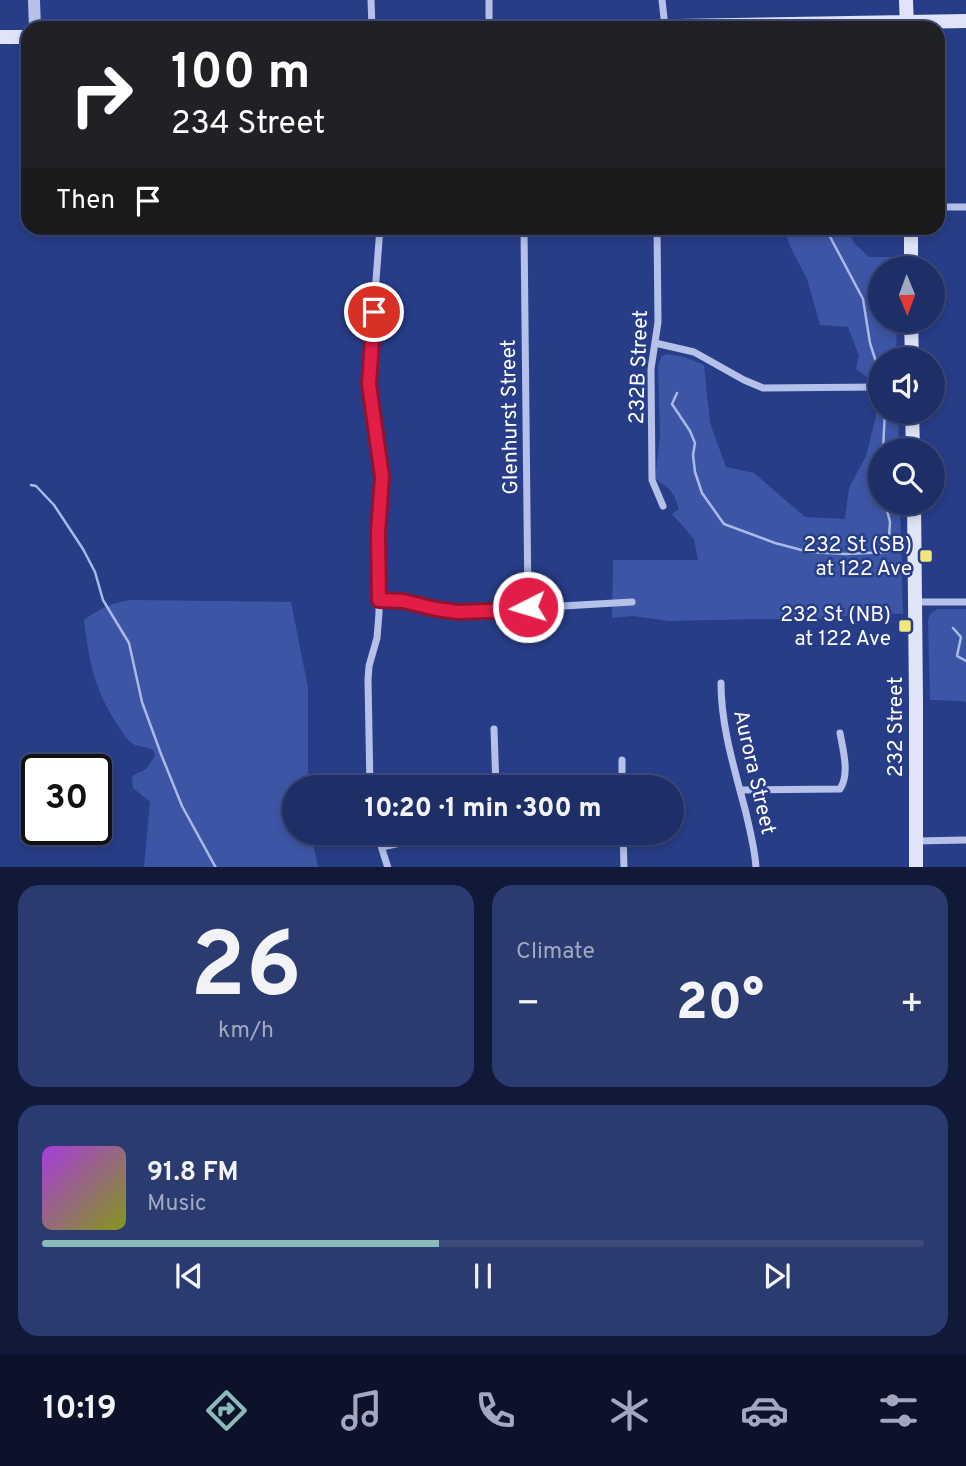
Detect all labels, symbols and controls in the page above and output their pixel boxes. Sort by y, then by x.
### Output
text: 100 m [171,44,310,106]
icon: right [56,49,147,140]
text: 234 Street [171,105,325,145]
icon: arrive [129,182,167,220]
text: Then [56,185,115,218]
north arrow [868,256,945,332]
map controls [868,256,945,515]
pin [344,282,404,342]
icon: arrive [355,293,393,331]
street label: 232B Street [624,309,655,425]
street label: Glenhurst Street [496,339,525,495]
button: sound [868,347,945,424]
button: search [868,438,945,515]
place label: 232 St (SB) at 122 Ave [803,532,912,583]
marker: 232 St (SB) at 122 Ave [918,548,934,564]
position arrow [491,570,565,644]
place label: 232 St (NB) at 122 Ave [780,602,891,653]
marker: 232 St (NB) at 122 Ave [897,618,913,634]
street label: 232 Street [883,677,910,777]
street label: Aurora Street [726,707,781,837]
speed limit sign: 30 [21,754,112,845]
text: 10:20 · 1 min · 300 m [365,793,601,826]
text: 26 [190,914,302,1029]
text: Climate [516,938,595,967]
text: 20° [676,972,764,1038]
text: − [516,981,541,1030]
text: + [899,981,924,1030]
text: km/h [218,1017,274,1046]
text: 91.8 FM [147,1157,239,1190]
text: Music [147,1190,207,1219]
icon: previous [170,1257,208,1295]
icon: pause [464,1257,502,1295]
icon: next [758,1257,796,1295]
icon: directions [202,1386,251,1435]
icon: music [337,1386,386,1435]
icon: phone [471,1386,520,1435]
icon: climate [605,1386,654,1435]
icon: car [740,1386,789,1435]
icon: filters [874,1386,923,1435]
text: 10:19 [43,1390,117,1430]

